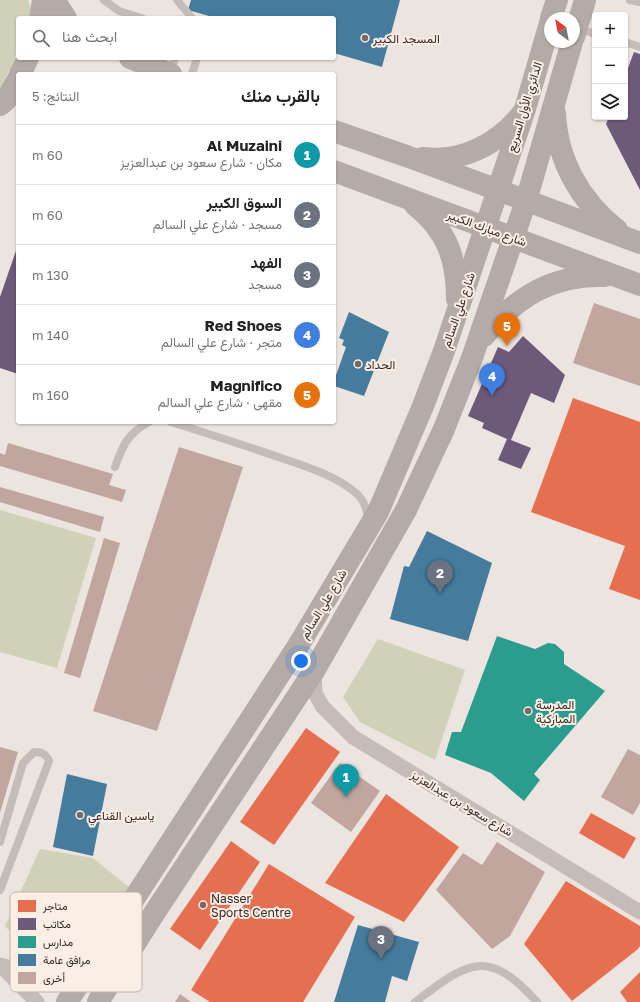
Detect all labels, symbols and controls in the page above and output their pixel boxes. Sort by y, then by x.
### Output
north arrow [544,12,580,48]
map controls [592,12,628,120]
button: + [592,12,628,48]
search box [16,16,336,60]
icon: search [30,27,52,49]
text: ابحث هنا [62,27,117,45]
place label: المسجد الكبير [372,31,440,47]
marker: المسجد الكبير [360,33,370,43]
button: − [592,48,628,84]
street label: الدائري الأول السريع [503,60,548,155]
button: layers [592,84,628,120]
text: بالقرب منك [241,85,320,106]
text: النتائج: 5 [32,88,79,104]
text: Al Muzaini [207,136,282,154]
text: 60 m [32,147,63,163]
text: 1 [304,147,310,163]
text: مكان · شارع سعود بن عبدالعزيز [120,154,282,170]
text: السوق الكبير [207,193,282,211]
street label: شارع مبارك الكبير [444,206,529,251]
text: 60 m [32,207,63,223]
text: 2 [303,207,311,223]
text: مسجد · شارع علي السالم [153,216,282,232]
text: الفهد [251,253,282,271]
text: 130 m [32,267,69,283]
text: 3 [303,267,311,283]
street label: شارع علي السالم [438,270,481,351]
text: مسجد [248,276,282,292]
pin: 5 [494,313,520,346]
text: Red Shoes [205,316,282,334]
text: 140 m [32,327,69,343]
text: 4 [303,327,311,343]
text: متجر · شارع علي السالم [161,334,282,350]
place label: الحداد [366,357,395,372]
marker: الحداد [353,359,363,369]
pin: 4 [479,363,505,396]
text: Magnifico [210,376,282,394]
text: 160 m [32,387,69,403]
text: 5 [303,387,311,403]
text: مقهى · شارع علي السالم [158,394,282,410]
pin: 2 [427,560,453,593]
street label: شارع علي السالم [296,566,352,643]
your location [291,651,311,671]
place label: المدرسة المباركية [536,697,575,727]
marker: المدرسة المباركية [523,706,533,716]
pin: 1 [333,764,359,797]
street label: شارع سعود بن عبدالعزيز [407,766,516,841]
place label: ياسين القناعي [88,808,154,826]
marker: ياسين القناعي [75,810,85,820]
place label: Nasser Sports Centre [211,891,291,920]
legend [10,892,142,992]
text: متاجر [42,899,68,913]
marker: Nasser Sports Centre [198,900,208,910]
text: مكاتب [43,917,71,931]
pin: 3 [368,926,394,959]
text: مدارس [43,935,73,949]
text: مرافق عامة [43,953,91,967]
text: أخرى [43,971,65,985]

